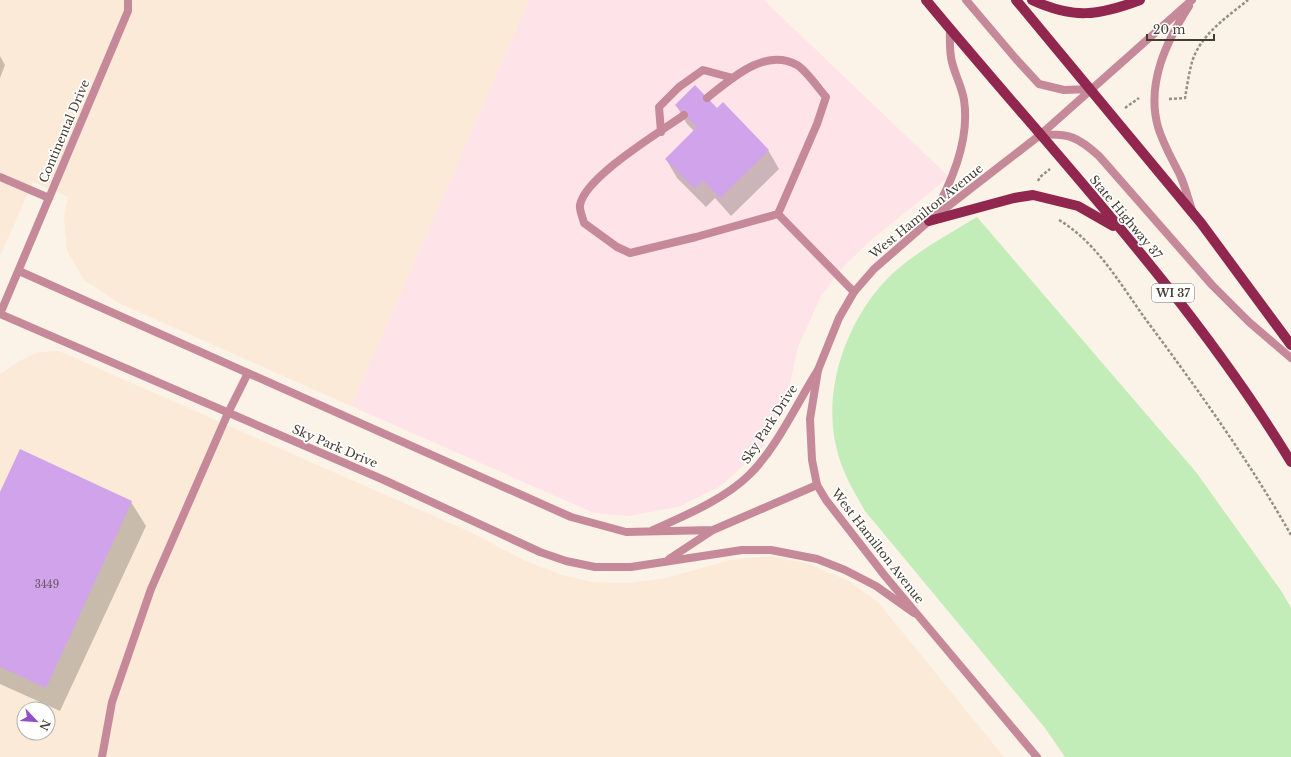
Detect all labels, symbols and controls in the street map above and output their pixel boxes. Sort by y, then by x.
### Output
scale bar [1147,16,1214,42]
text: 20 m [1153,22,1185,37]
street label: Continental Drive [35,77,93,185]
street label: West Hamilton Avenue [866,161,986,262]
street label: State Highway 37 [1087,172,1166,263]
road number: WI 37 [1152,284,1194,302]
street label: Sky Park Drive [738,382,800,466]
street label: Sky Park Drive [290,421,380,471]
street label: West Hamilton Avenue [828,485,928,606]
house number: 3449 [35,578,59,591]
north arrow [16,701,56,741]
text: N [36,718,54,733]

